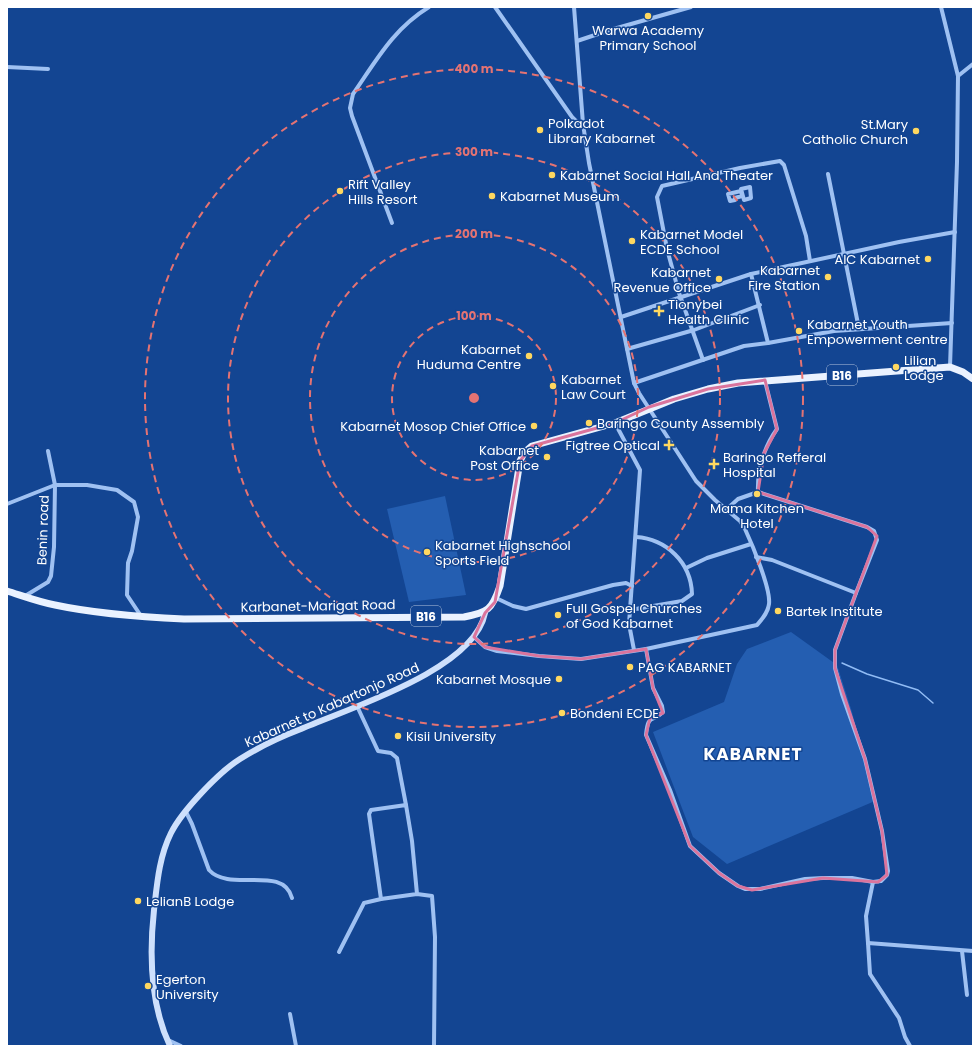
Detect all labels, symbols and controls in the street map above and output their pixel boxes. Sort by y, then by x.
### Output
marker: Warwa Academy Primary School [643,11,653,21]
place label: Warwa Academy Primary School [592,21,705,55]
text: 400 m [454,60,494,77]
place label: Polkadot Library Kabarnet [548,114,655,148]
place label: St.Mary Catholic Church [802,115,909,149]
marker: Polkadot Library Kabarnet [535,125,545,135]
marker: St.Mary Catholic Church [911,126,921,136]
text: 300 m [455,143,493,160]
place label: Kabarnet Social Hall And Theater [560,166,773,185]
marker: Kabarnet Social Hall And Theater [547,170,557,180]
place label: Rift Valley Hills Resort [348,175,418,209]
marker: Rift Valley Hills Resort [335,186,345,196]
place label: Kabarnet Museum [500,187,620,206]
marker: Kabarnet Museum [487,191,497,201]
text: 200 m [455,225,493,242]
place label: Kabarnet Model ECDE School [640,225,743,259]
marker: Kabarnet Model ECDE School [627,236,637,246]
place label: AIC Kabarnet [834,250,920,269]
marker: AIC Kabarnet [923,254,933,264]
place label: Kabarnet Fire Station [748,261,820,295]
place label: Kabarnet Revenue Office [614,263,711,297]
marker: Kabarnet Fire Station [823,272,833,282]
marker: Kabarnet Revenue Office [714,274,724,284]
place label: Tionybei Health Clinic [668,295,750,329]
marker: Tionybei Health Clinic [653,305,665,317]
text: 100 m [456,307,492,324]
place label: Kabarnet Youth Empowerment centre [807,315,948,349]
marker: Kabarnet Youth Empowerment centre [794,326,804,336]
place label: Kabarnet Huduma Centre [417,340,521,374]
marker: Kabarnet Huduma Centre [524,351,534,361]
place label: Lilian Lodge [904,351,944,385]
marker: Lilian Lodge [891,362,901,372]
road number: B16 [827,365,857,385]
place label: Kabarnet Law Court [561,370,626,404]
marker: Kabarnet Law Court [548,381,558,391]
centre of rings [467,391,481,405]
place label: Baringo County Assembly [597,414,765,433]
place label: Kabarnet Mosop Chief Office [340,417,526,436]
marker: Baringo County Assembly [584,418,594,428]
marker: Kabarnet Mosop Chief Office [529,421,539,431]
place label: Figtree Optical [565,436,660,455]
marker: Figtree Optical [663,439,675,451]
place label: Kabarnet Post Office [470,441,539,475]
place label: Baringo Refferal Hospital [723,448,826,482]
marker: Kabarnet Post Office [542,452,552,462]
marker: Baringo Refferal Hospital [708,458,720,470]
marker: Mama Kitchen Hotel [752,489,762,499]
street label: Benin road [32,495,54,565]
place label: Mama Kitchen Hotel [710,499,804,533]
place label: Kabarnet Highschool Sports Field [435,536,571,570]
marker: Kabarnet Highschool Sports Field [422,547,432,557]
street label: Karbanet-Marigat Road [240,595,396,617]
place label: Full Gospel Churches of God Kabarnet [566,599,702,633]
place label: Bartek Institute [786,602,883,621]
road number: B16 [411,606,441,626]
marker: Bartek Institute [773,606,783,616]
marker: Full Gospel Churches of God Kabarnet [553,610,563,620]
street label: Kabarnet to Kabartonjo Road [242,658,422,752]
place label: PAG KABARNET [638,658,732,677]
marker: PAG KABARNET [625,662,635,672]
place label: Kabarnet Mosque [436,670,551,689]
marker: Kabarnet Mosque [554,674,564,684]
place label: Bondeni ECDE [570,704,659,723]
marker: Bondeni ECDE [557,708,567,718]
place label: Kisii University [406,727,497,746]
marker: Kisii University [393,731,403,741]
district label: KABARNET [703,742,803,766]
place label: LelianB Lodge [146,892,234,911]
marker: LelianB Lodge [133,896,143,906]
place label: Egerton University [156,970,219,1004]
marker: Egerton University [143,981,153,991]

